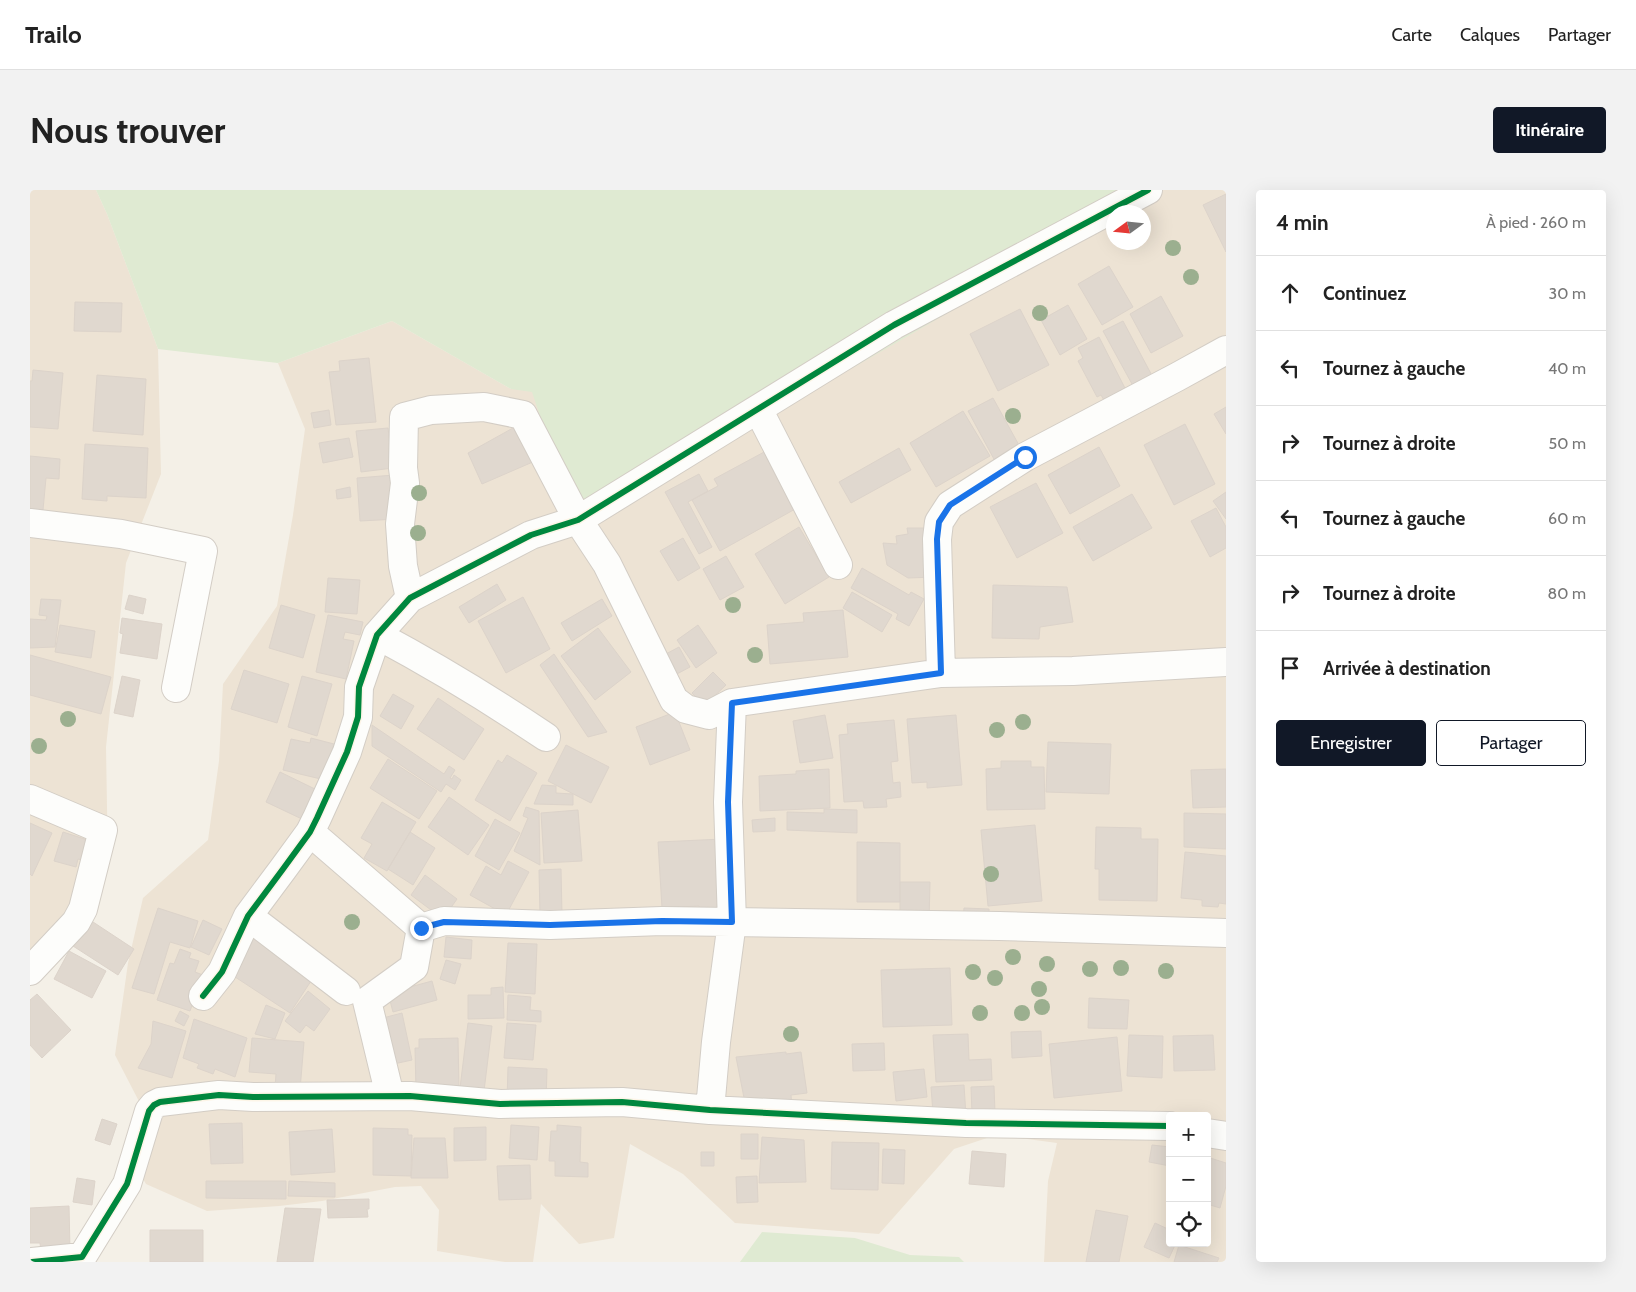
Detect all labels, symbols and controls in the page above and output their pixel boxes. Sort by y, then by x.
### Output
text: Trailo [25,20,82,49]
text: Carte [1391,24,1432,46]
text: Calques [1460,24,1520,46]
text: Partager [1548,24,1611,46]
button: Itinéraire [1493,107,1606,153]
text: Nous trouver [30,109,225,152]
north arrow [1106,205,1151,250]
text: 4 min [1276,210,1329,235]
text: À pied · 260 m [1486,213,1586,232]
icon: ahead [1276,279,1304,307]
text: Continuez [1323,282,1406,305]
text: 30 m [1549,284,1586,303]
icon: left [1276,354,1304,382]
text: Tournez à gauche [1323,357,1465,380]
text: 40 m [1548,359,1586,378]
icon: right [1276,429,1304,457]
text: Tournez à droite [1323,432,1456,455]
text: 50 m [1549,434,1586,453]
route start [1014,446,1037,469]
icon: left [1276,504,1304,532]
text: Tournez à gauche [1323,507,1465,530]
text: 60 m [1548,509,1586,528]
icon: right [1276,579,1304,607]
text: Tournez à droite [1323,582,1456,605]
text: 80 m [1548,584,1586,603]
icon: arrive [1276,654,1304,682]
text: Arrivée à destination [1323,657,1491,680]
button: Enregistrer [1276,720,1426,766]
button: Partager [1436,720,1586,766]
route end [410,917,433,940]
map controls [1166,1112,1211,1247]
button: + [1166,1112,1211,1157]
button: − [1166,1157,1211,1202]
button: locate [1166,1202,1211,1247]

